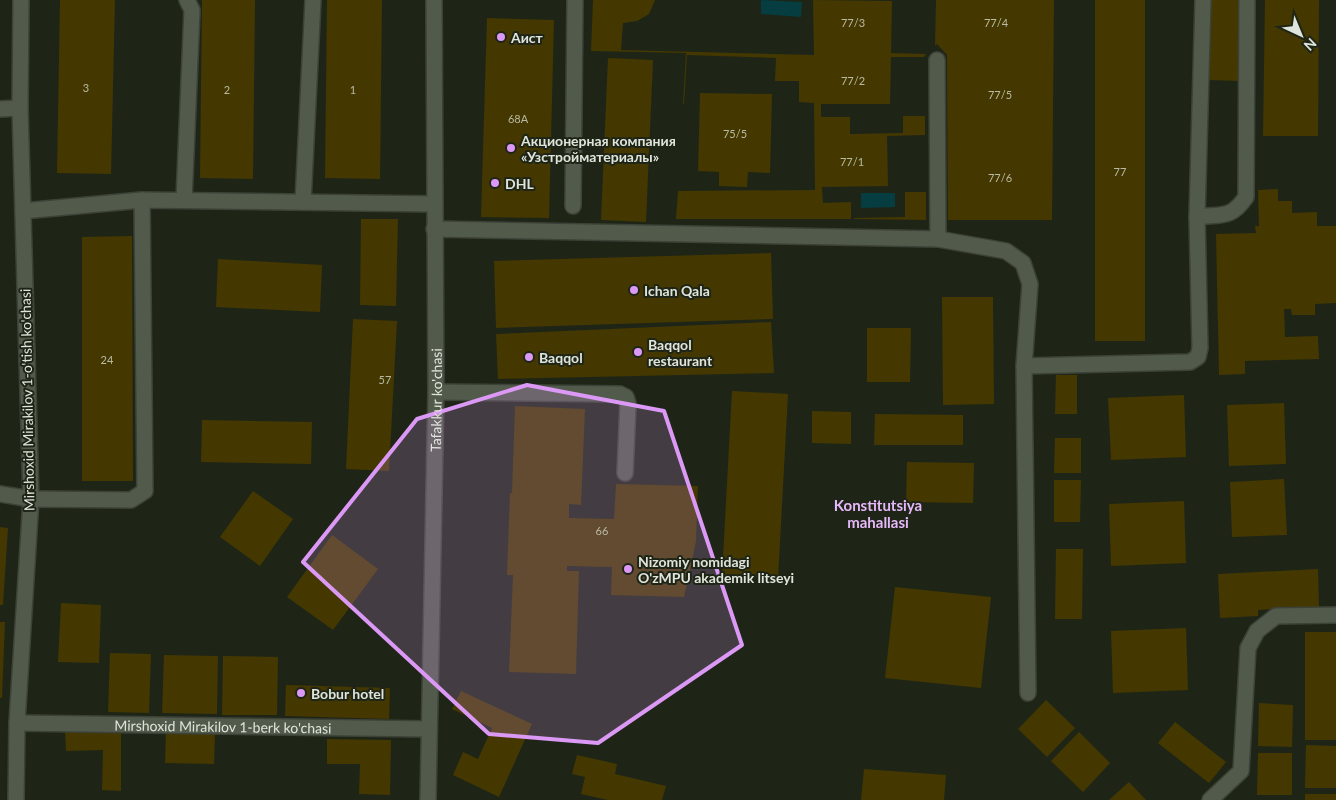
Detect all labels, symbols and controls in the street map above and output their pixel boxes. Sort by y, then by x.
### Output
north arrow [1276,10,1326,60]
house number: 77/3 [841,16,865,29]
house number: 77/4 [984,16,1009,29]
place label: Аист [510,29,544,46]
marker: Аист [495,31,507,43]
text: N [1301,35,1320,55]
house number: 77/2 [841,74,865,87]
house number: 3 [83,81,89,94]
house number: 2 [224,83,230,96]
house number: 1 [350,83,356,96]
house number: 77/5 [988,88,1012,101]
house number: 68A [508,112,529,125]
house number: 75/5 [723,127,747,140]
place label: Акционерная компания «Узстройматериалы» [520,132,676,165]
marker: Акционерная компания «Узстройматериалы» [505,142,517,154]
house number: 77/1 [840,155,864,168]
house number: 77 [1114,165,1126,178]
house number: 77/6 [988,171,1012,184]
place label: DHL [505,175,534,192]
marker: DHL [489,177,501,189]
place label: Ichan Qala [644,282,710,299]
marker: Ichan Qala [628,284,640,296]
street label: Mirshoxid Mirakilov 1-o'tish ko'chasi [17,289,37,511]
place label: Baqqol restaurant [648,336,713,369]
marker: Baqqol restaurant [632,346,644,358]
street label: Tafakkur ko'chasi [426,348,445,452]
place label: Baqqol [539,349,583,366]
marker: Baqqol [523,351,535,363]
house number: 24 [101,353,114,366]
house number: 57 [379,373,391,386]
district label: Konstitutsiya mahallasi [834,496,922,531]
house number: 66 [596,524,608,537]
place label: Nizomiy nomidagi O'zMPU akademik litseyi [638,553,794,586]
marker: Nizomiy nomidagi O'zMPU akademik litseyi [622,563,634,575]
place label: Bobur hotel [311,685,384,702]
marker: Bobur hotel [295,687,307,699]
street label: Mirshoxid Mirakilov 1-berk ko'chasi [114,716,332,736]

